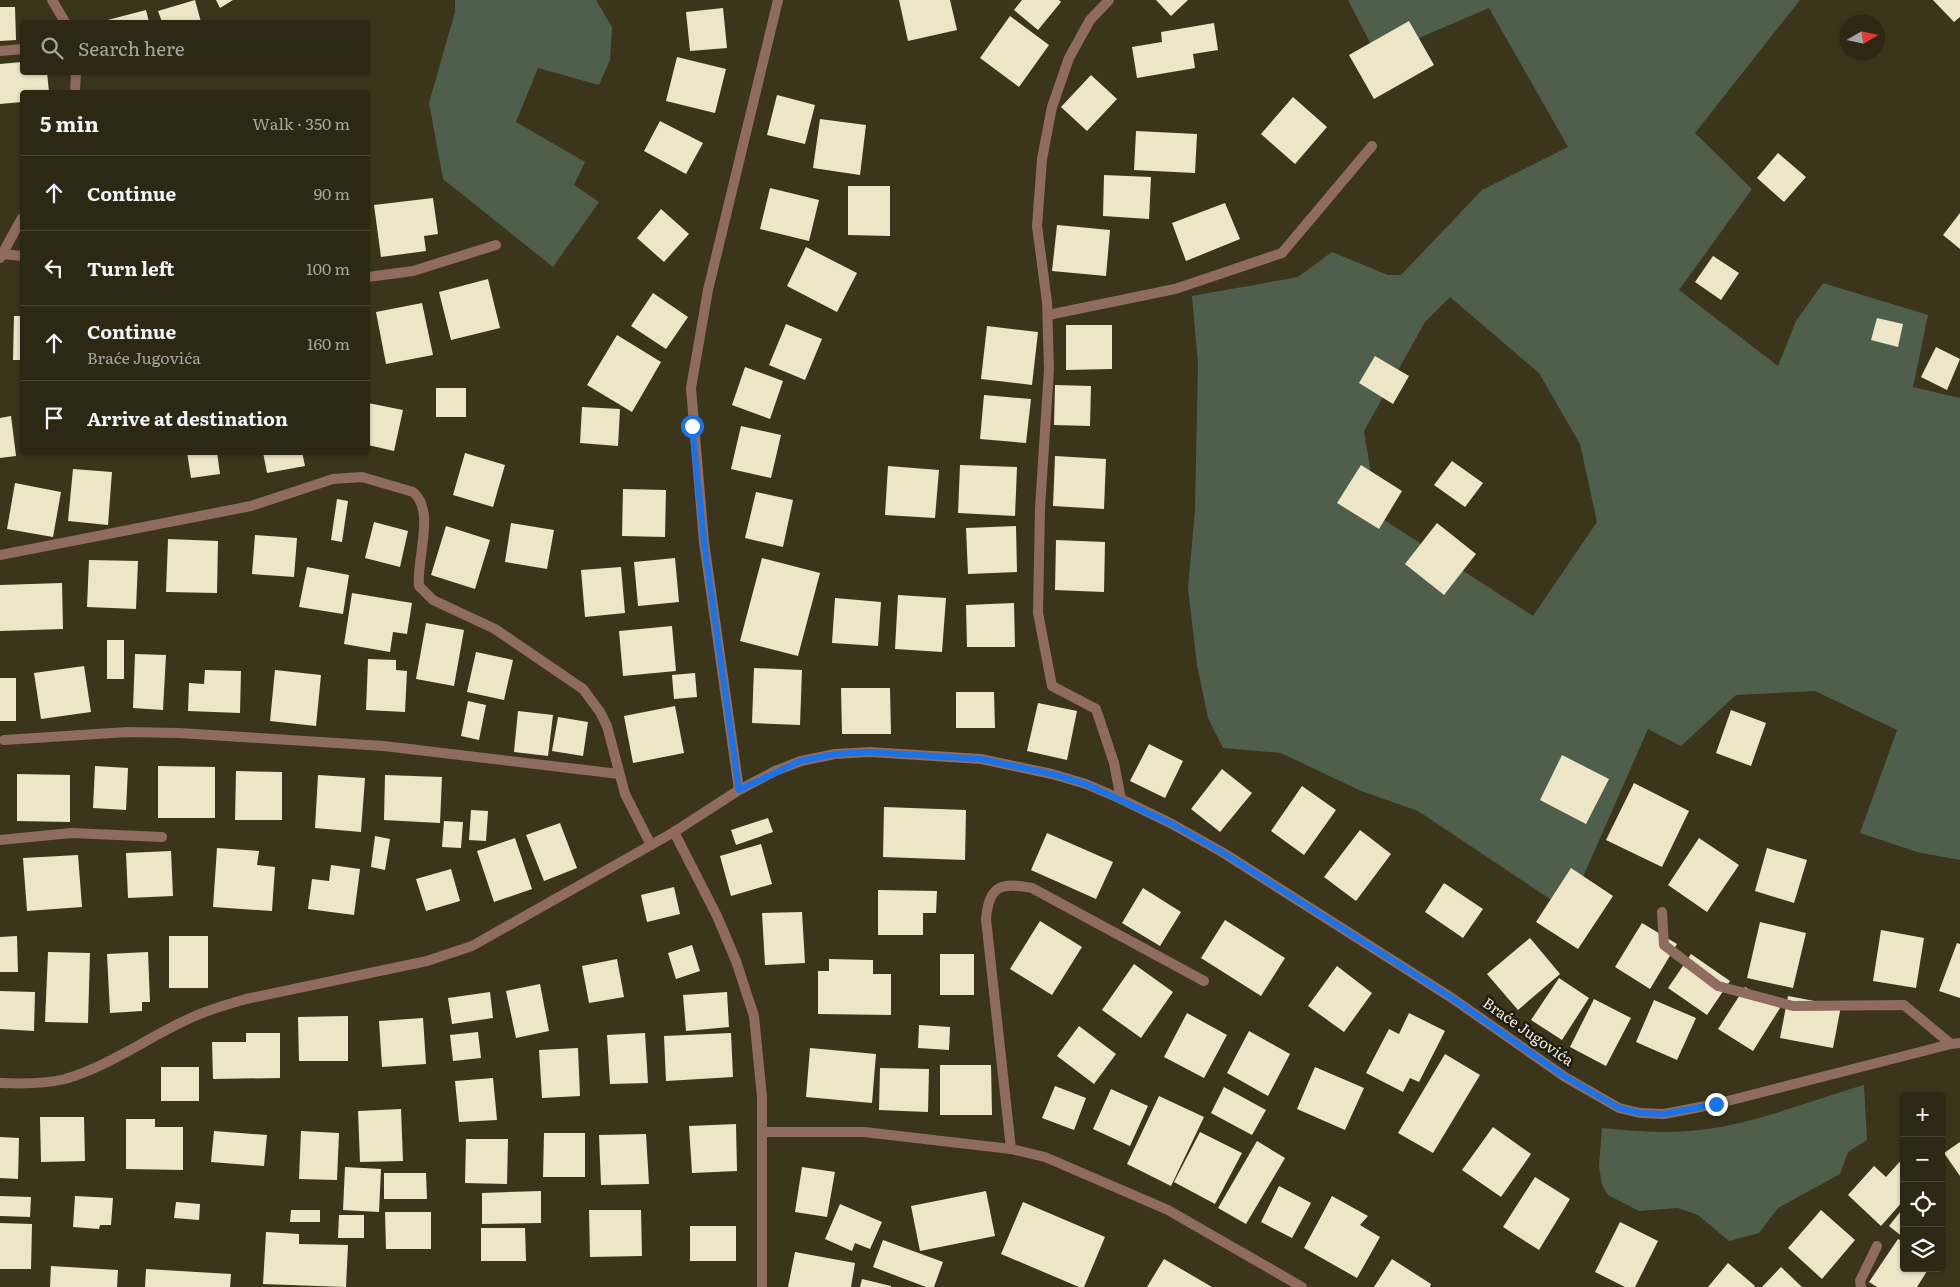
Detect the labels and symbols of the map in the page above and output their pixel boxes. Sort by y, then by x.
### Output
north arrow [1840,15,1885,60]
route start [681,415,704,438]
street label: Braće Jugovića [1479,991,1580,1071]
route end [1705,1093,1728,1116]

